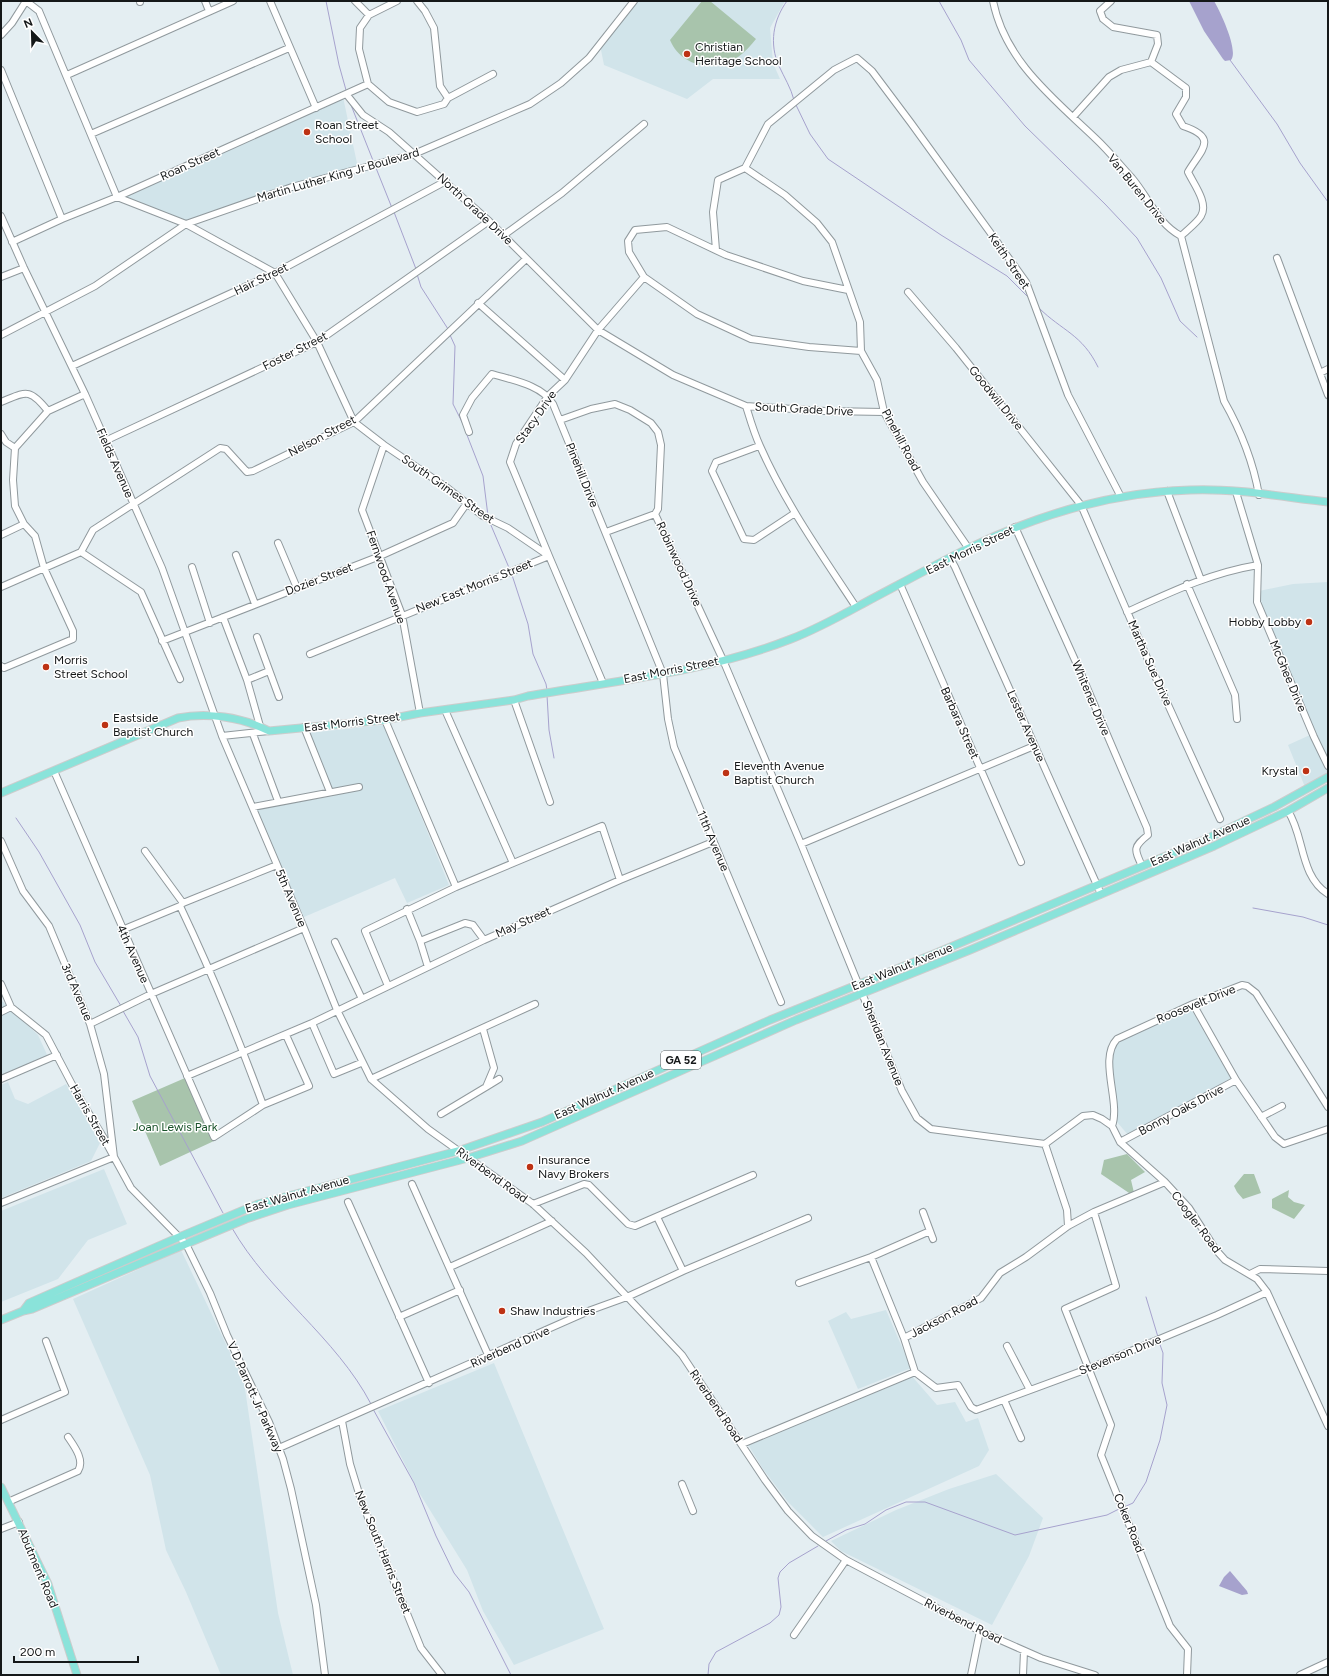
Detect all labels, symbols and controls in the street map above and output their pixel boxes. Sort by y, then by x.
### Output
north arrow [12,12,52,52]
text: N [22,16,35,31]
place label: Christian Heritage School [695,40,782,68]
marker: Christian Heritage School [682,49,692,59]
place label: Roan Street School [315,118,379,146]
marker: Roan Street School [302,127,312,137]
street label: Roan Street [158,144,222,183]
street label: Martin Luther King Jr Boulevard [255,145,421,205]
street label: Van Buren Drive [1105,151,1170,227]
street label: North Grade Drive [434,170,516,248]
street label: Keith Street [985,230,1033,292]
street label: Hair Street [232,260,291,298]
street label: Foster Street [260,329,330,373]
street label: Goodwill Drive [966,363,1026,433]
street label: Stacy Drive [513,387,560,446]
street label: South Grade Drive [754,399,854,419]
street label: Pinehill Road [879,407,923,473]
street label: Nelson Street [286,412,358,460]
street label: Fields Avenue [93,426,137,500]
street label: Pinehill Drive [563,441,601,510]
street label: South Grimes Street [399,452,497,527]
street label: Robinwood Drive [653,519,705,609]
street label: East Morris Street [924,522,1017,577]
street label: Fernwood Avenue [364,529,409,626]
street label: New East Morris Street [414,556,535,616]
street label: Dozier Street [283,560,355,598]
place label: Hobby Lobby [1228,615,1302,629]
marker: Hobby Lobby [1304,617,1314,627]
street label: Martha Sue Drive [1125,618,1175,708]
street label: McGhee Drive [1267,638,1310,714]
place label: Morris Street School [54,653,128,681]
street label: East Morris Street [622,654,720,686]
street label: Whitener Drive [1069,658,1113,738]
marker: Morris Street School [41,662,51,672]
street label: Barbara Street [938,685,982,762]
street label: Lester Avenue [1004,688,1048,764]
street label: East Morris Street [303,709,401,735]
place label: Eastside Baptist Church [113,711,194,739]
marker: Eastside Baptist Church [100,720,110,730]
place label: Eleventh Avenue Baptist Church [734,759,825,787]
place label: Krystal [1261,764,1298,778]
marker: Krystal [1301,766,1311,776]
marker: Eleventh Avenue Baptist Church [721,768,731,778]
street label: 11th Avenue [694,808,732,874]
street label: East Walnut Avenue [1148,813,1252,869]
street label: 5th Avenue [273,867,310,930]
street label: May Street [493,903,553,940]
street label: 4th Avenue [114,923,152,986]
street label: East Walnut Avenue [849,940,955,994]
street label: 3rd Avenue [59,961,96,1023]
street label: Roosevelt Drive [1154,982,1238,1026]
street label: Sheridan Avenue [859,998,907,1088]
road number: GA 52 [661,1051,701,1069]
street label: East Walnut Avenue [552,1066,656,1122]
street label: Bonny Oaks Drive [1136,1081,1226,1138]
street label: Harris Street [67,1082,113,1148]
park label: Joan Lewis Park [132,1120,218,1134]
street label: Riverbend Road [454,1144,530,1206]
place label: Insurance Navy Brokers [538,1153,609,1181]
marker: Insurance Navy Brokers [525,1162,535,1172]
street label: East Walnut Avenue [243,1172,351,1216]
street label: Coogler Road [1168,1188,1224,1256]
street label: Jackson Road [908,1293,980,1341]
place label: Shaw Industries [510,1304,596,1318]
marker: Shaw Industries [497,1306,507,1316]
street label: Riverbend Drive [468,1323,552,1371]
street label: Stevenson Drive [1077,1332,1164,1378]
street label: V D Parrott Jr Parkway [224,1339,286,1455]
street label: Riverbend Road [686,1367,746,1445]
street label: New South Harris Street [352,1488,414,1616]
street label: Coker Road [1111,1491,1147,1555]
street label: Abutment Road [15,1526,61,1610]
street label: Riverbend Road [922,1595,1004,1647]
scale bar [14,1638,138,1664]
text: 200 m [20,1645,55,1659]

